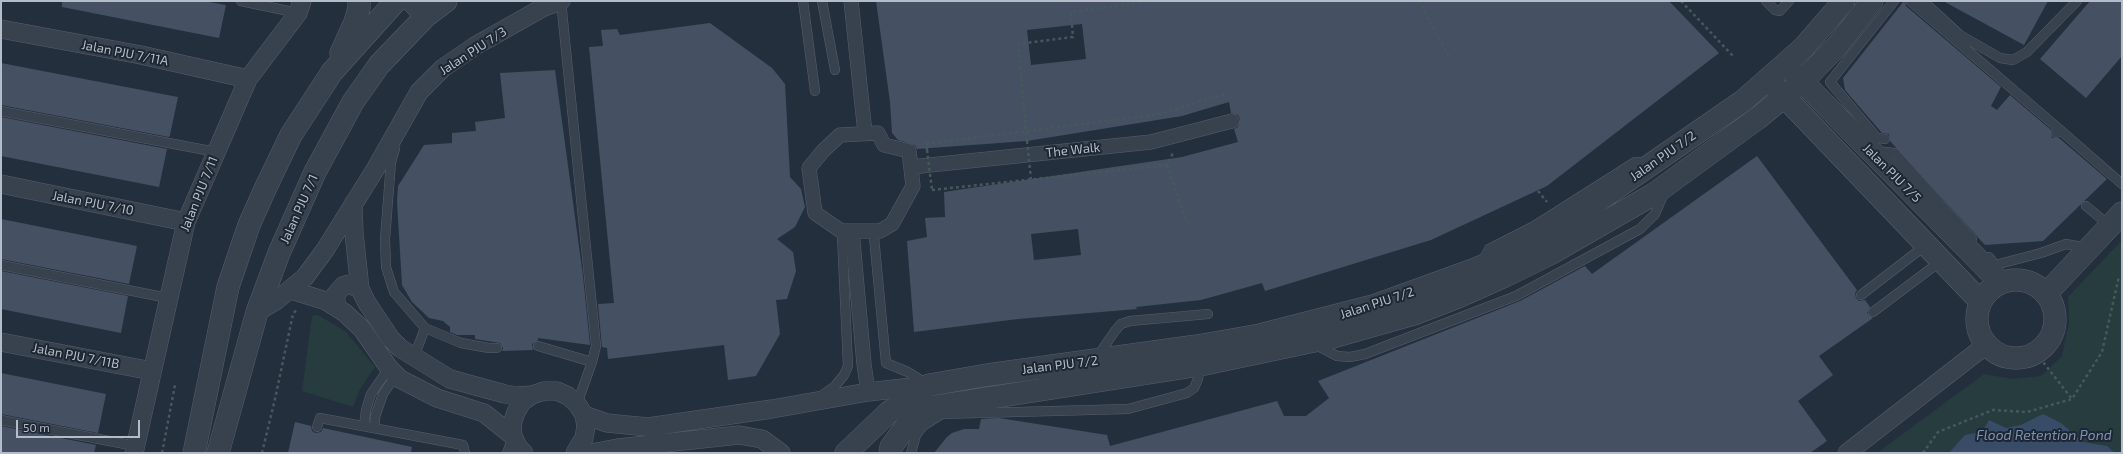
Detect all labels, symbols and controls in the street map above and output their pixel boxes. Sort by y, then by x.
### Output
street label: Jalan PJU 7/3 [437,24,509,78]
street label: Jalan PJU 7/11A [80,37,170,69]
street label: Jalan PJU 7/2 [1627,128,1699,184]
street label: The Walk [1045,139,1101,161]
street label: Jalan PJU 7/5 [1859,140,1925,206]
street label: Jalan PJU 7/11 [177,154,221,234]
street label: Jalan PJU 7/1 [277,172,321,246]
street label: Jalan PJU 7/10 [51,187,135,219]
street label: Jalan PJU 7/2 [1338,284,1416,322]
street label: Jalan PJU 7/11B [31,340,121,372]
street label: Jalan PJU 7/2 [1021,353,1099,377]
scale bar [18,412,142,438]
text: 50 m [23,420,50,434]
water label: Flood Retention Pond [1976,427,2112,443]

